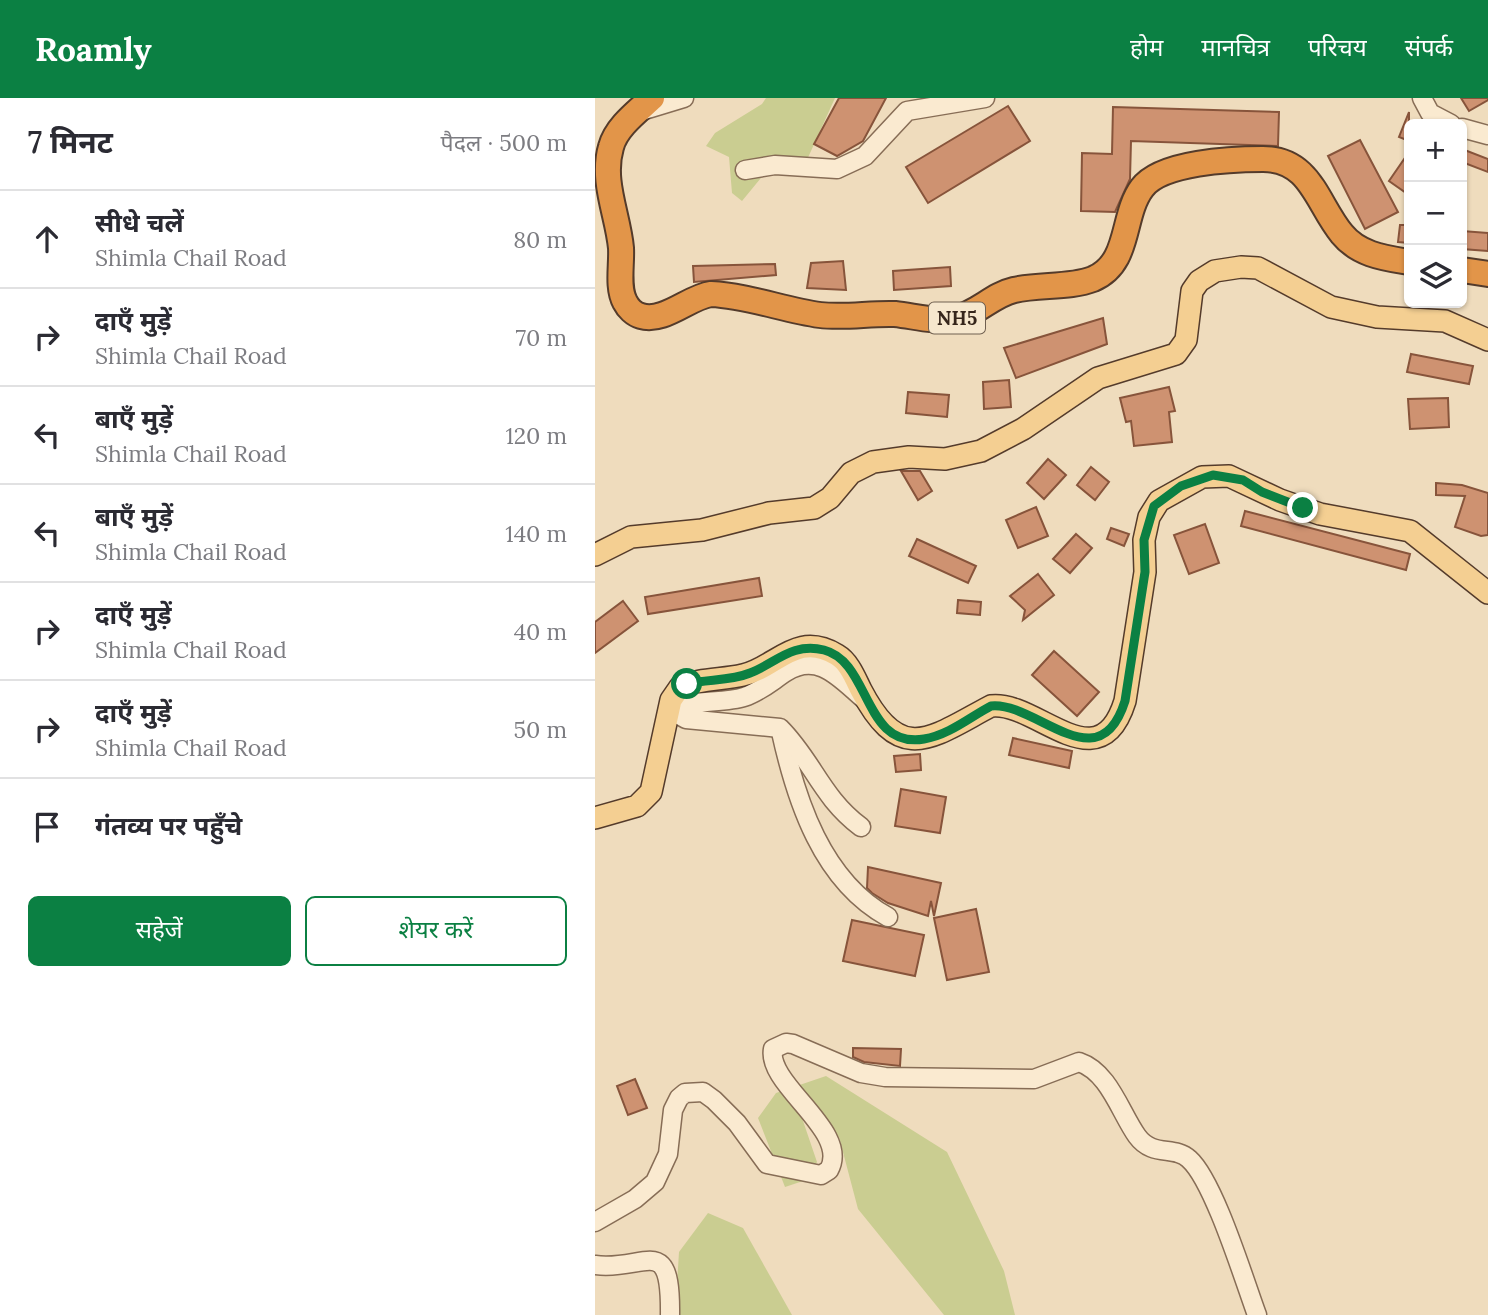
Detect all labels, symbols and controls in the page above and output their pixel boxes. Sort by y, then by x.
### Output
text: Roamly [35,28,152,70]
text: होम [1130,32,1163,63]
text: मानचित्र [1201,32,1270,63]
text: परिचय [1308,32,1367,63]
text: संपर्क [1405,32,1453,63]
map controls [1404,119,1467,308]
button: + [1404,119,1467,182]
text: 7 मिनट [28,123,113,161]
text: पैदल · 500 m [441,128,567,157]
button: − [1404,182,1467,245]
text: सीधे चलें [95,206,184,239]
icon: ahead [28,220,66,258]
text: 80 m [513,225,567,254]
text: Shimla Chail Road [95,243,287,272]
button: layers [1404,245,1467,308]
road number: NH5 [929,302,985,333]
text: दाएँ मुड़ें [95,304,172,337]
icon: right [28,318,66,356]
text: 70 m [516,323,567,352]
text: Shimla Chail Road [95,341,287,370]
text: बाएँ मुड़ें [95,402,173,435]
icon: left [28,416,66,454]
text: 120 m [505,421,567,450]
text: Shimla Chail Road [95,439,287,468]
route end [1287,492,1318,523]
text: बाएँ मुड़ें [95,500,173,533]
icon: left [28,514,66,552]
text: 140 m [505,519,567,548]
text: Shimla Chail Road [95,537,287,566]
text: दाएँ मुड़ें [95,598,172,631]
icon: right [28,612,66,650]
text: 40 m [514,617,567,646]
text: Shimla Chail Road [95,635,287,664]
route start [671,668,702,699]
text: दाएँ मुड़ें [95,696,172,729]
icon: right [28,710,66,748]
text: 50 m [514,715,567,744]
text: Shimla Chail Road [95,733,287,762]
icon: arrive [28,808,66,846]
text: गंतव्य पर पहुँचे [95,809,242,842]
button: सहेजें [28,896,291,966]
button: शेयर करें [305,896,567,966]

